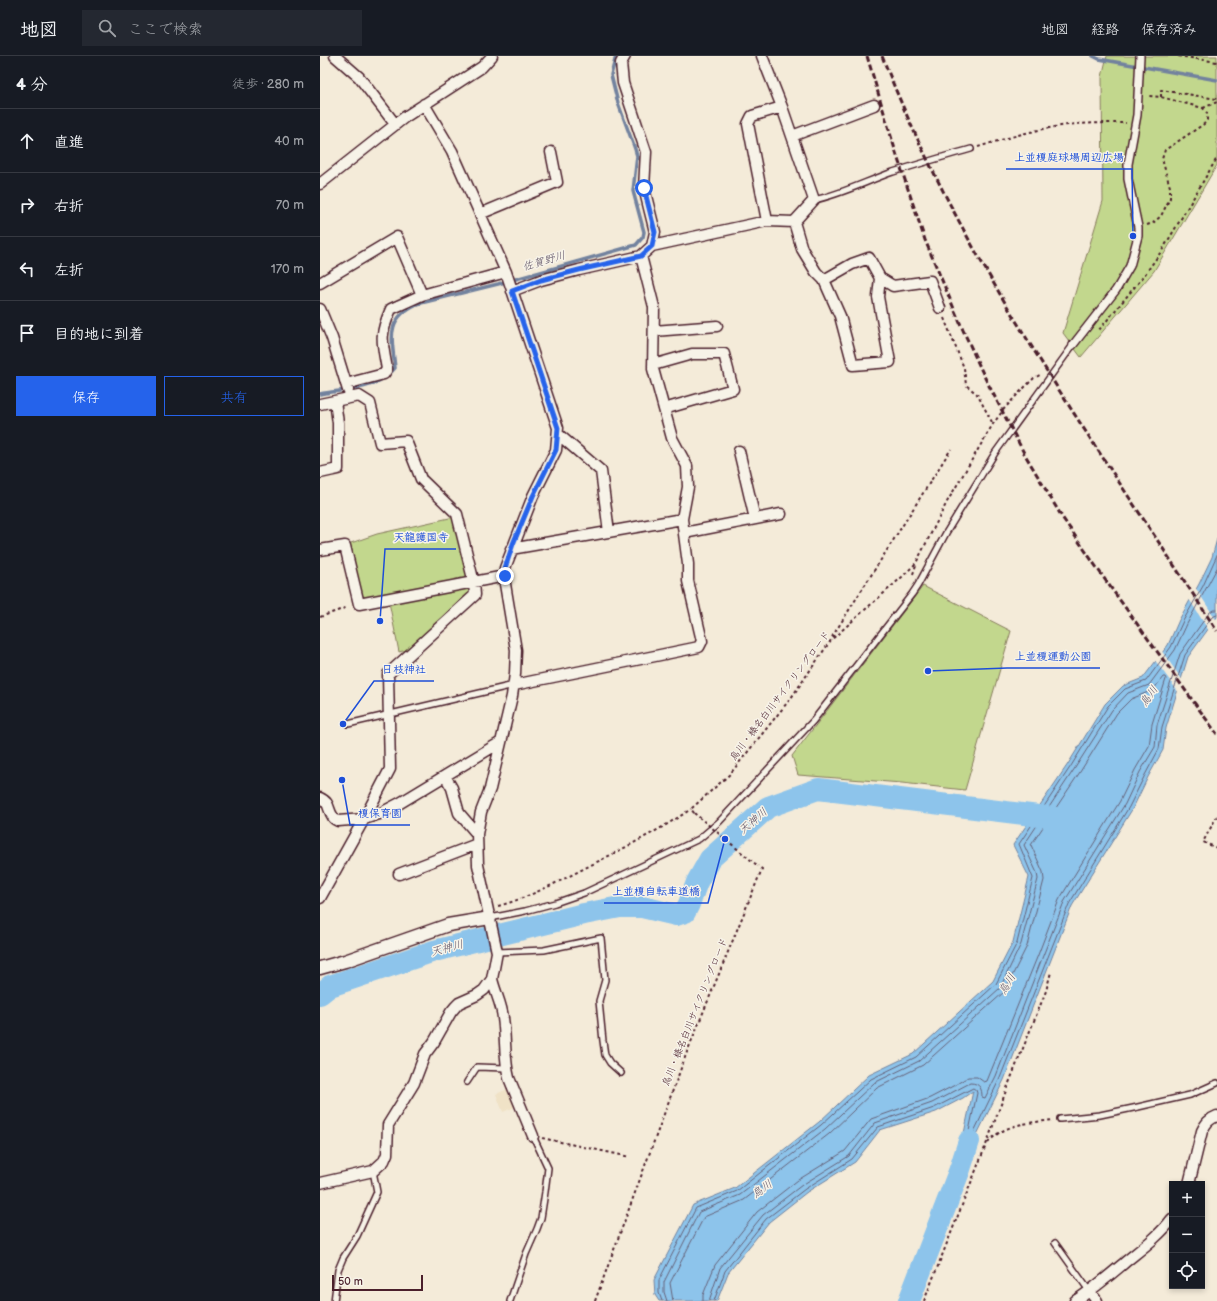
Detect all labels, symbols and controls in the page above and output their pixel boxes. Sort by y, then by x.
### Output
search box [82,10,362,46]
icon: search [96,17,118,39]
text: 地図 [20,19,58,42]
text: ここで検索 [128,20,203,39]
text: 地図 [1041,21,1069,38]
text: 経路 [1091,21,1119,38]
text: 保存済み [1141,21,1197,38]
text: 4 分 [16,75,48,95]
text: 徒歩 · 280 m [232,76,304,92]
icon: ahead [16,130,38,152]
text: 直進 [54,133,84,152]
text: 40 m [274,133,304,149]
callout: 上並榎庭球場周辺広場 [1006,146,1132,169]
text: 上並榎庭球場周辺広場 [1014,151,1124,164]
route start [635,179,653,197]
icon: right [16,194,38,216]
text: 右折 [54,197,84,216]
text: 70 m [276,197,304,213]
water label: 佐賀野川 [521,249,567,273]
icon: left [16,258,38,280]
text: 左折 [54,261,84,280]
text: 170 m [271,261,304,277]
icon: arrive [16,322,38,344]
text: 目的地に到着 [54,325,144,344]
button: 保存 [16,376,156,416]
button: 共有 [164,376,304,416]
callout: 天龍護国寺 [385,526,456,549]
text: 天龍護国寺 [394,531,449,544]
route end [496,567,514,585]
street label: 烏川・榛名白川サイクリングロード [727,629,833,763]
callout: 上並榎運動公園 [1007,645,1100,668]
text: 上並榎運動公園 [1015,650,1092,663]
callout: 日枝神社 [374,658,434,681]
text: 日枝神社 [382,663,426,676]
water label: 烏川 [1137,683,1161,709]
callout: 榎保育園 [350,802,410,825]
water label: 天神川 [736,805,770,837]
text: 榎保育園 [358,807,402,820]
callout: 上並榎自転車道橋 [604,880,708,903]
text: 上並榎自転車道橋 [612,885,700,898]
street label: 烏川・榛名白川サイクリングロード [660,936,730,1088]
water label: 天神川 [429,937,465,959]
water label: 烏川 [996,971,1018,997]
water label: 烏川 [749,1177,775,1201]
map controls [1169,1181,1205,1289]
button: + [1169,1181,1205,1217]
button: − [1169,1217,1205,1253]
button: locate [1169,1253,1205,1289]
scale bar [332,1273,423,1292]
text: 50 m [338,1275,363,1288]

